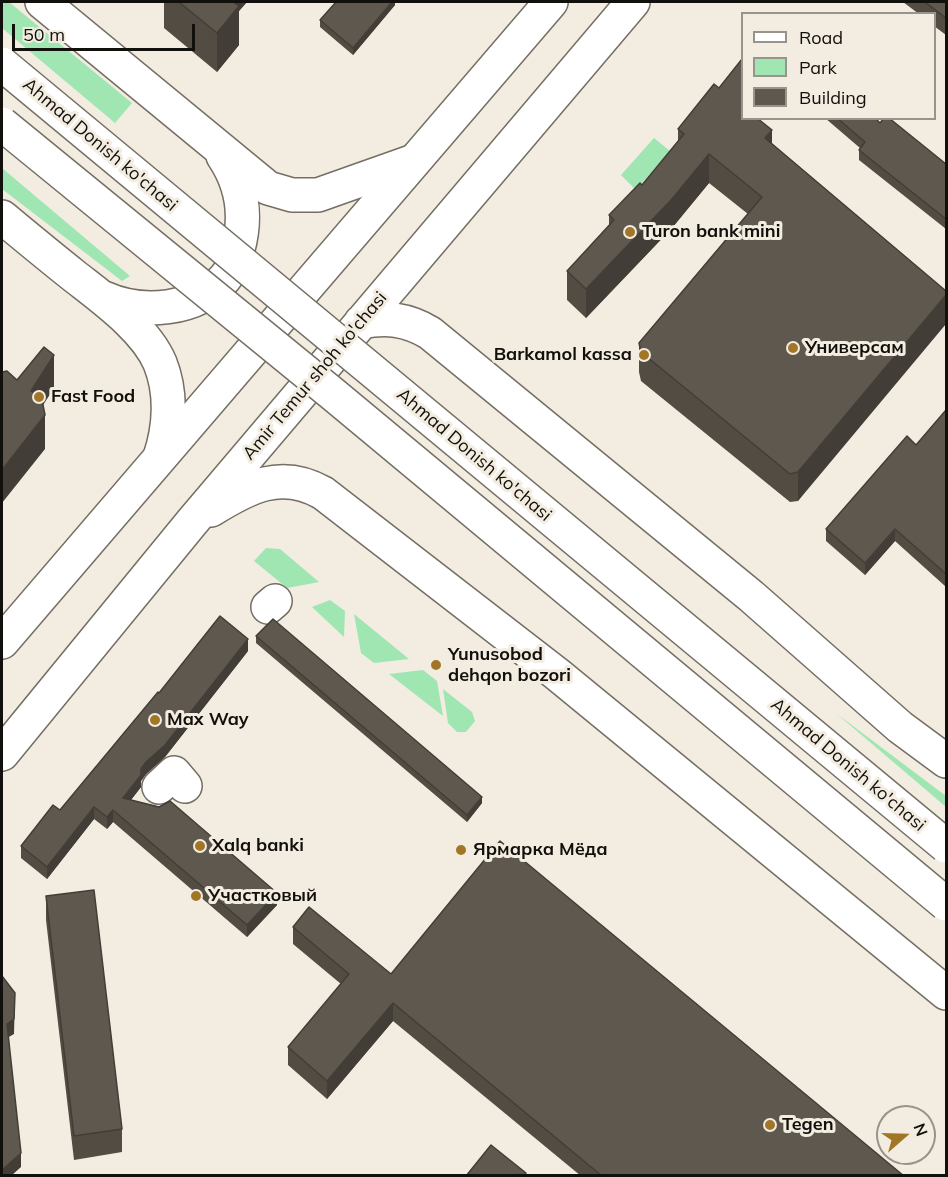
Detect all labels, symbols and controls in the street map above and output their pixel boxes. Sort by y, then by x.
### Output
scale bar [15,12,198,50]
legend [741,12,936,120]
text: 50 m [23,23,65,46]
text: Road [799,26,843,49]
text: Park [799,56,837,79]
street label: Ahmad Donish ko'chasi [18,74,182,216]
text: Building [799,86,867,109]
place label: Turon bank mini [642,221,780,243]
marker: Turon bank mini [623,225,637,239]
street label: Amir Temur shoh ko'chasi [238,287,392,465]
place label: Универсам [805,337,904,359]
marker: Универсам [786,341,800,355]
place label: Barkamol kassa [494,344,632,366]
marker: Barkamol kassa [637,348,651,362]
street label: Ahmad Donish ko'chasi [392,384,556,526]
place label: Fast Food [51,386,135,408]
marker: Fast Food [32,390,46,404]
place label: Yunusobod dehqon bozori [448,644,571,686]
marker: Yunusobod dehqon bozori [429,658,443,672]
street label: Ahmad Donish ko'chasi [766,694,930,836]
place label: Max Way [167,709,249,731]
marker: Max Way [148,713,162,727]
place label: Xalq banki [212,835,304,857]
marker: Xalq banki [193,839,207,853]
place label: Ярмарка Мёда [473,839,608,861]
marker: Ярмарка Мёда [454,843,468,857]
place label: Участковый [208,885,317,907]
marker: Участковый [189,889,203,903]
north arrow [876,1105,936,1165]
place label: Tegen [782,1114,834,1136]
marker: Tegen [763,1118,777,1132]
text: N [910,1120,933,1139]

